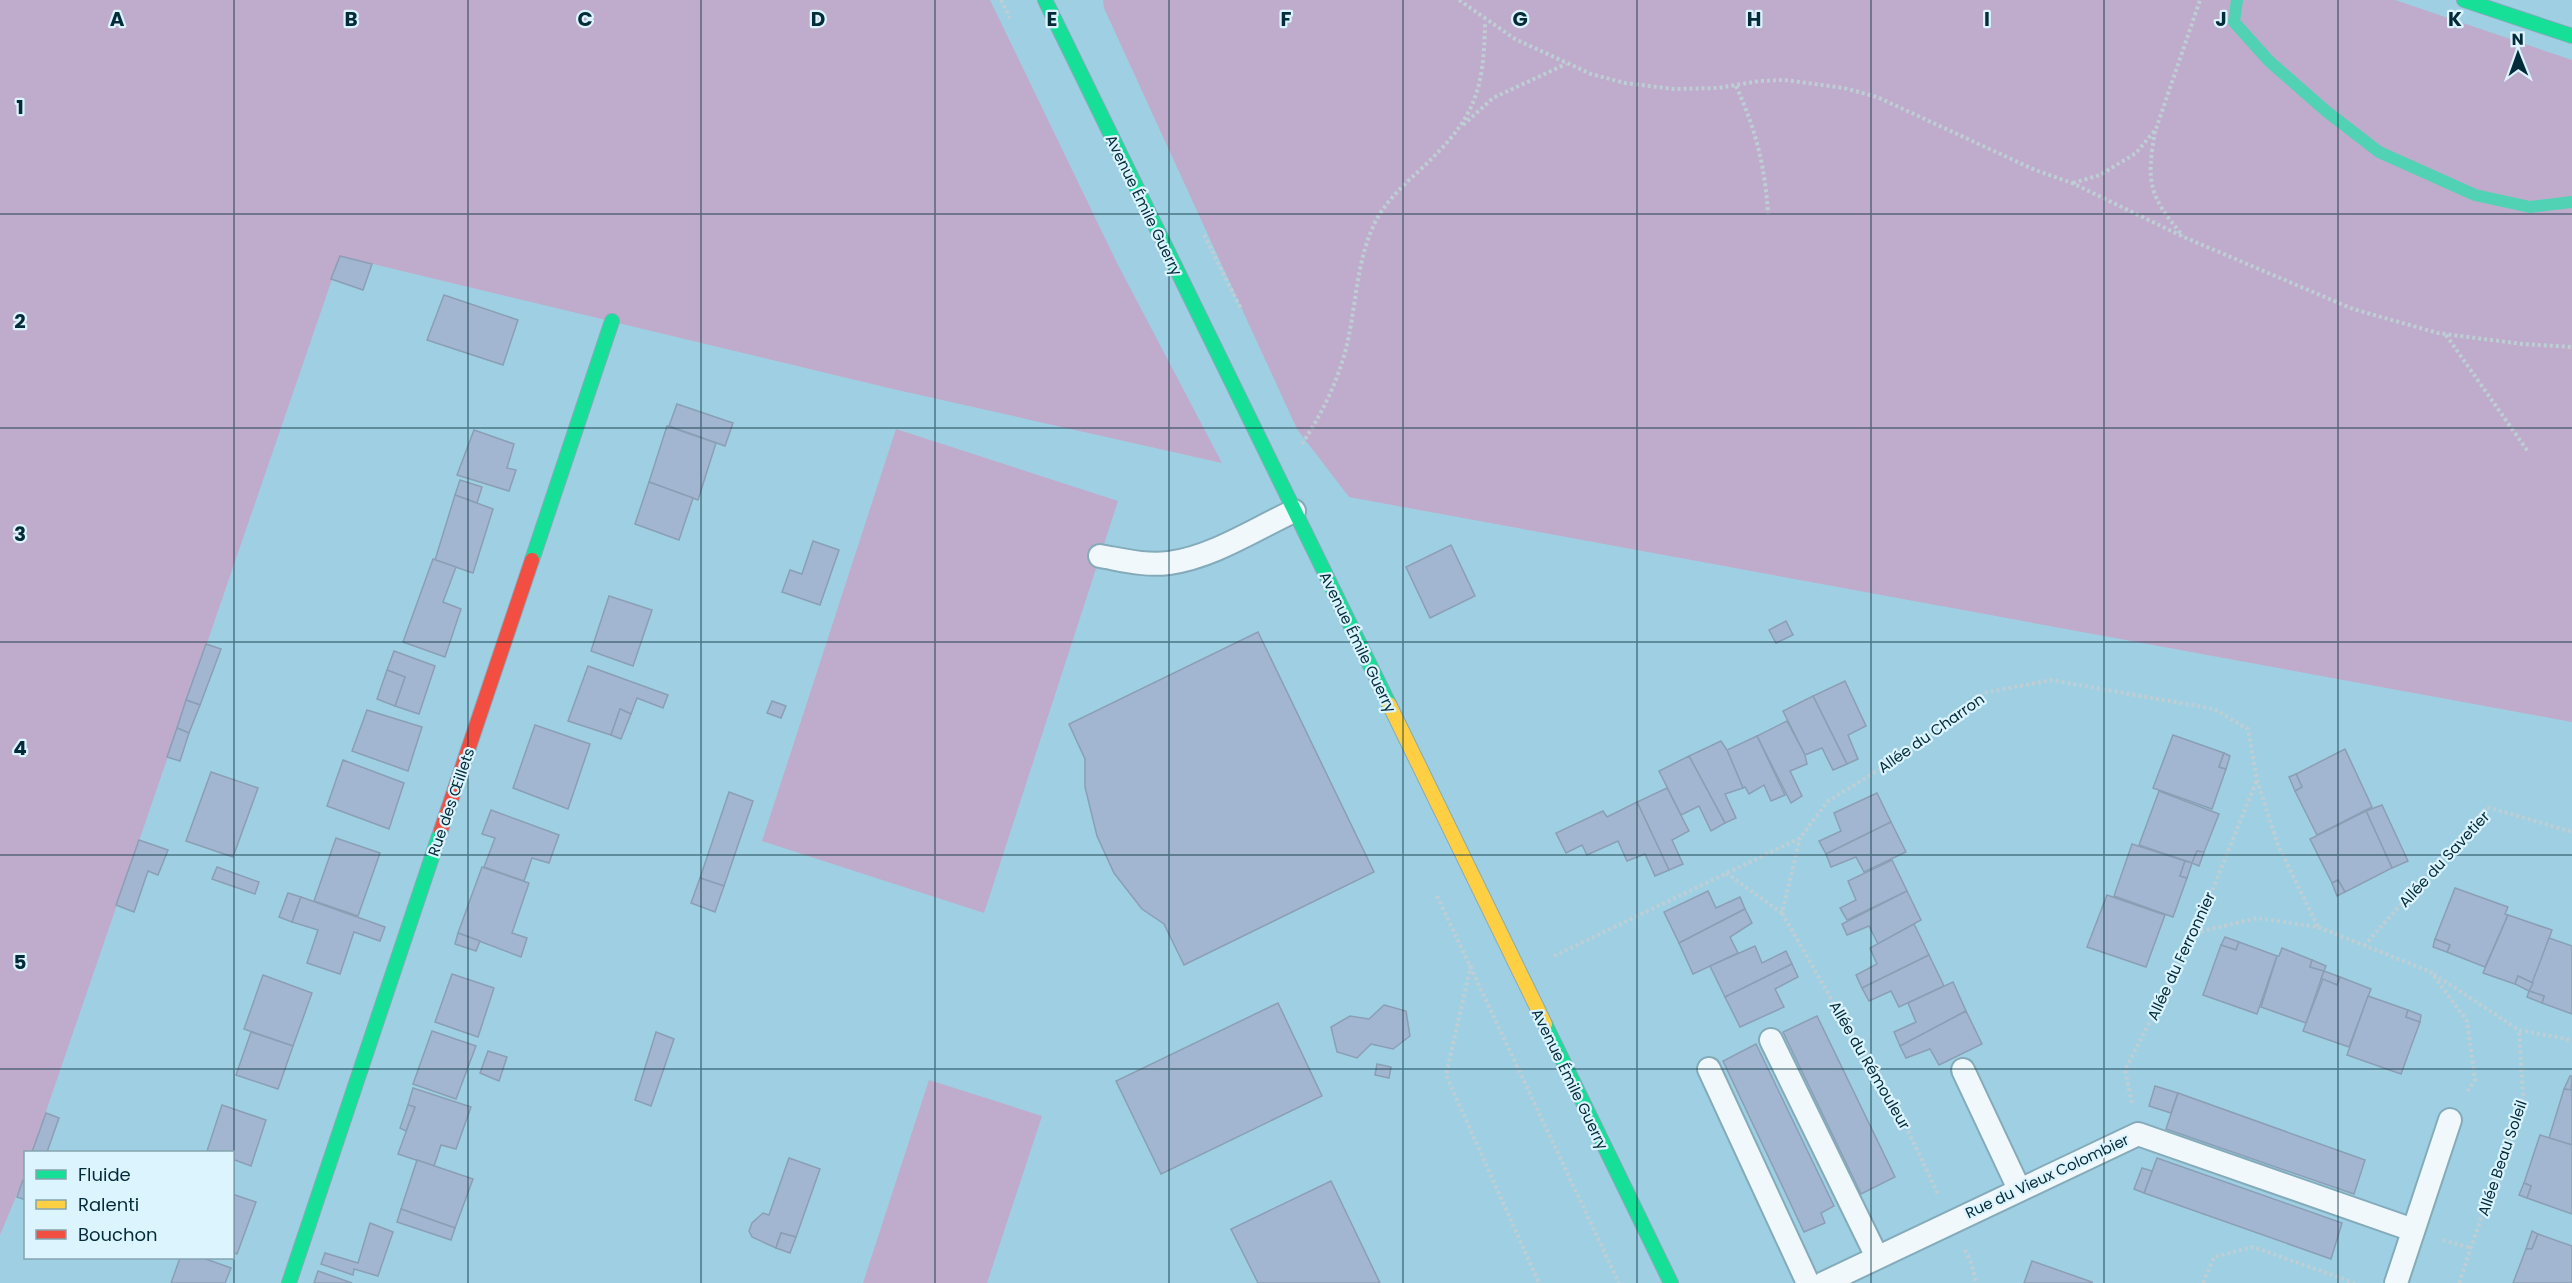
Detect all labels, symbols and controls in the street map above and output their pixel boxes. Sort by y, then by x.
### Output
text: A [110,5,125,33]
text: B [344,5,358,33]
text: C [577,5,593,33]
text: D [811,5,825,33]
text: E [1047,5,1057,33]
text: F [1281,5,1292,33]
text: G [1512,5,1528,33]
text: H [1747,5,1761,33]
text: I [1984,5,1990,33]
text: J [2215,5,2227,33]
text: K [2448,5,2462,33]
north arrow [2488,24,2548,84]
text: N [2512,28,2524,51]
text: 1 [16,93,24,121]
street label: Avenue Émile Guerry [1101,131,1188,279]
text: 2 [14,307,26,335]
text: 3 [14,520,26,548]
street label: Avenue Émile Guerry [1315,568,1402,716]
street label: Allée du Charron [1874,688,1988,778]
text: 4 [13,734,27,762]
street label: Rue des Œillets [423,745,479,859]
street label: Allée du Savetier [2394,806,2494,912]
street label: Allée du Ferronnier [2142,888,2220,1024]
text: 5 [14,948,27,976]
street label: Allée du Rémouleur [1825,997,1916,1133]
street label: Avenue Émile Guerry [1527,1005,1614,1153]
street label: Allée Beau Soleil [2472,1097,2532,1219]
street label: Rue du Vieux Colombier [1962,1129,2133,1223]
legend [24,1151,234,1259]
text: Fluide [78,1162,131,1187]
text: Ralenti [78,1192,139,1217]
text: Bouchon [78,1222,158,1247]

